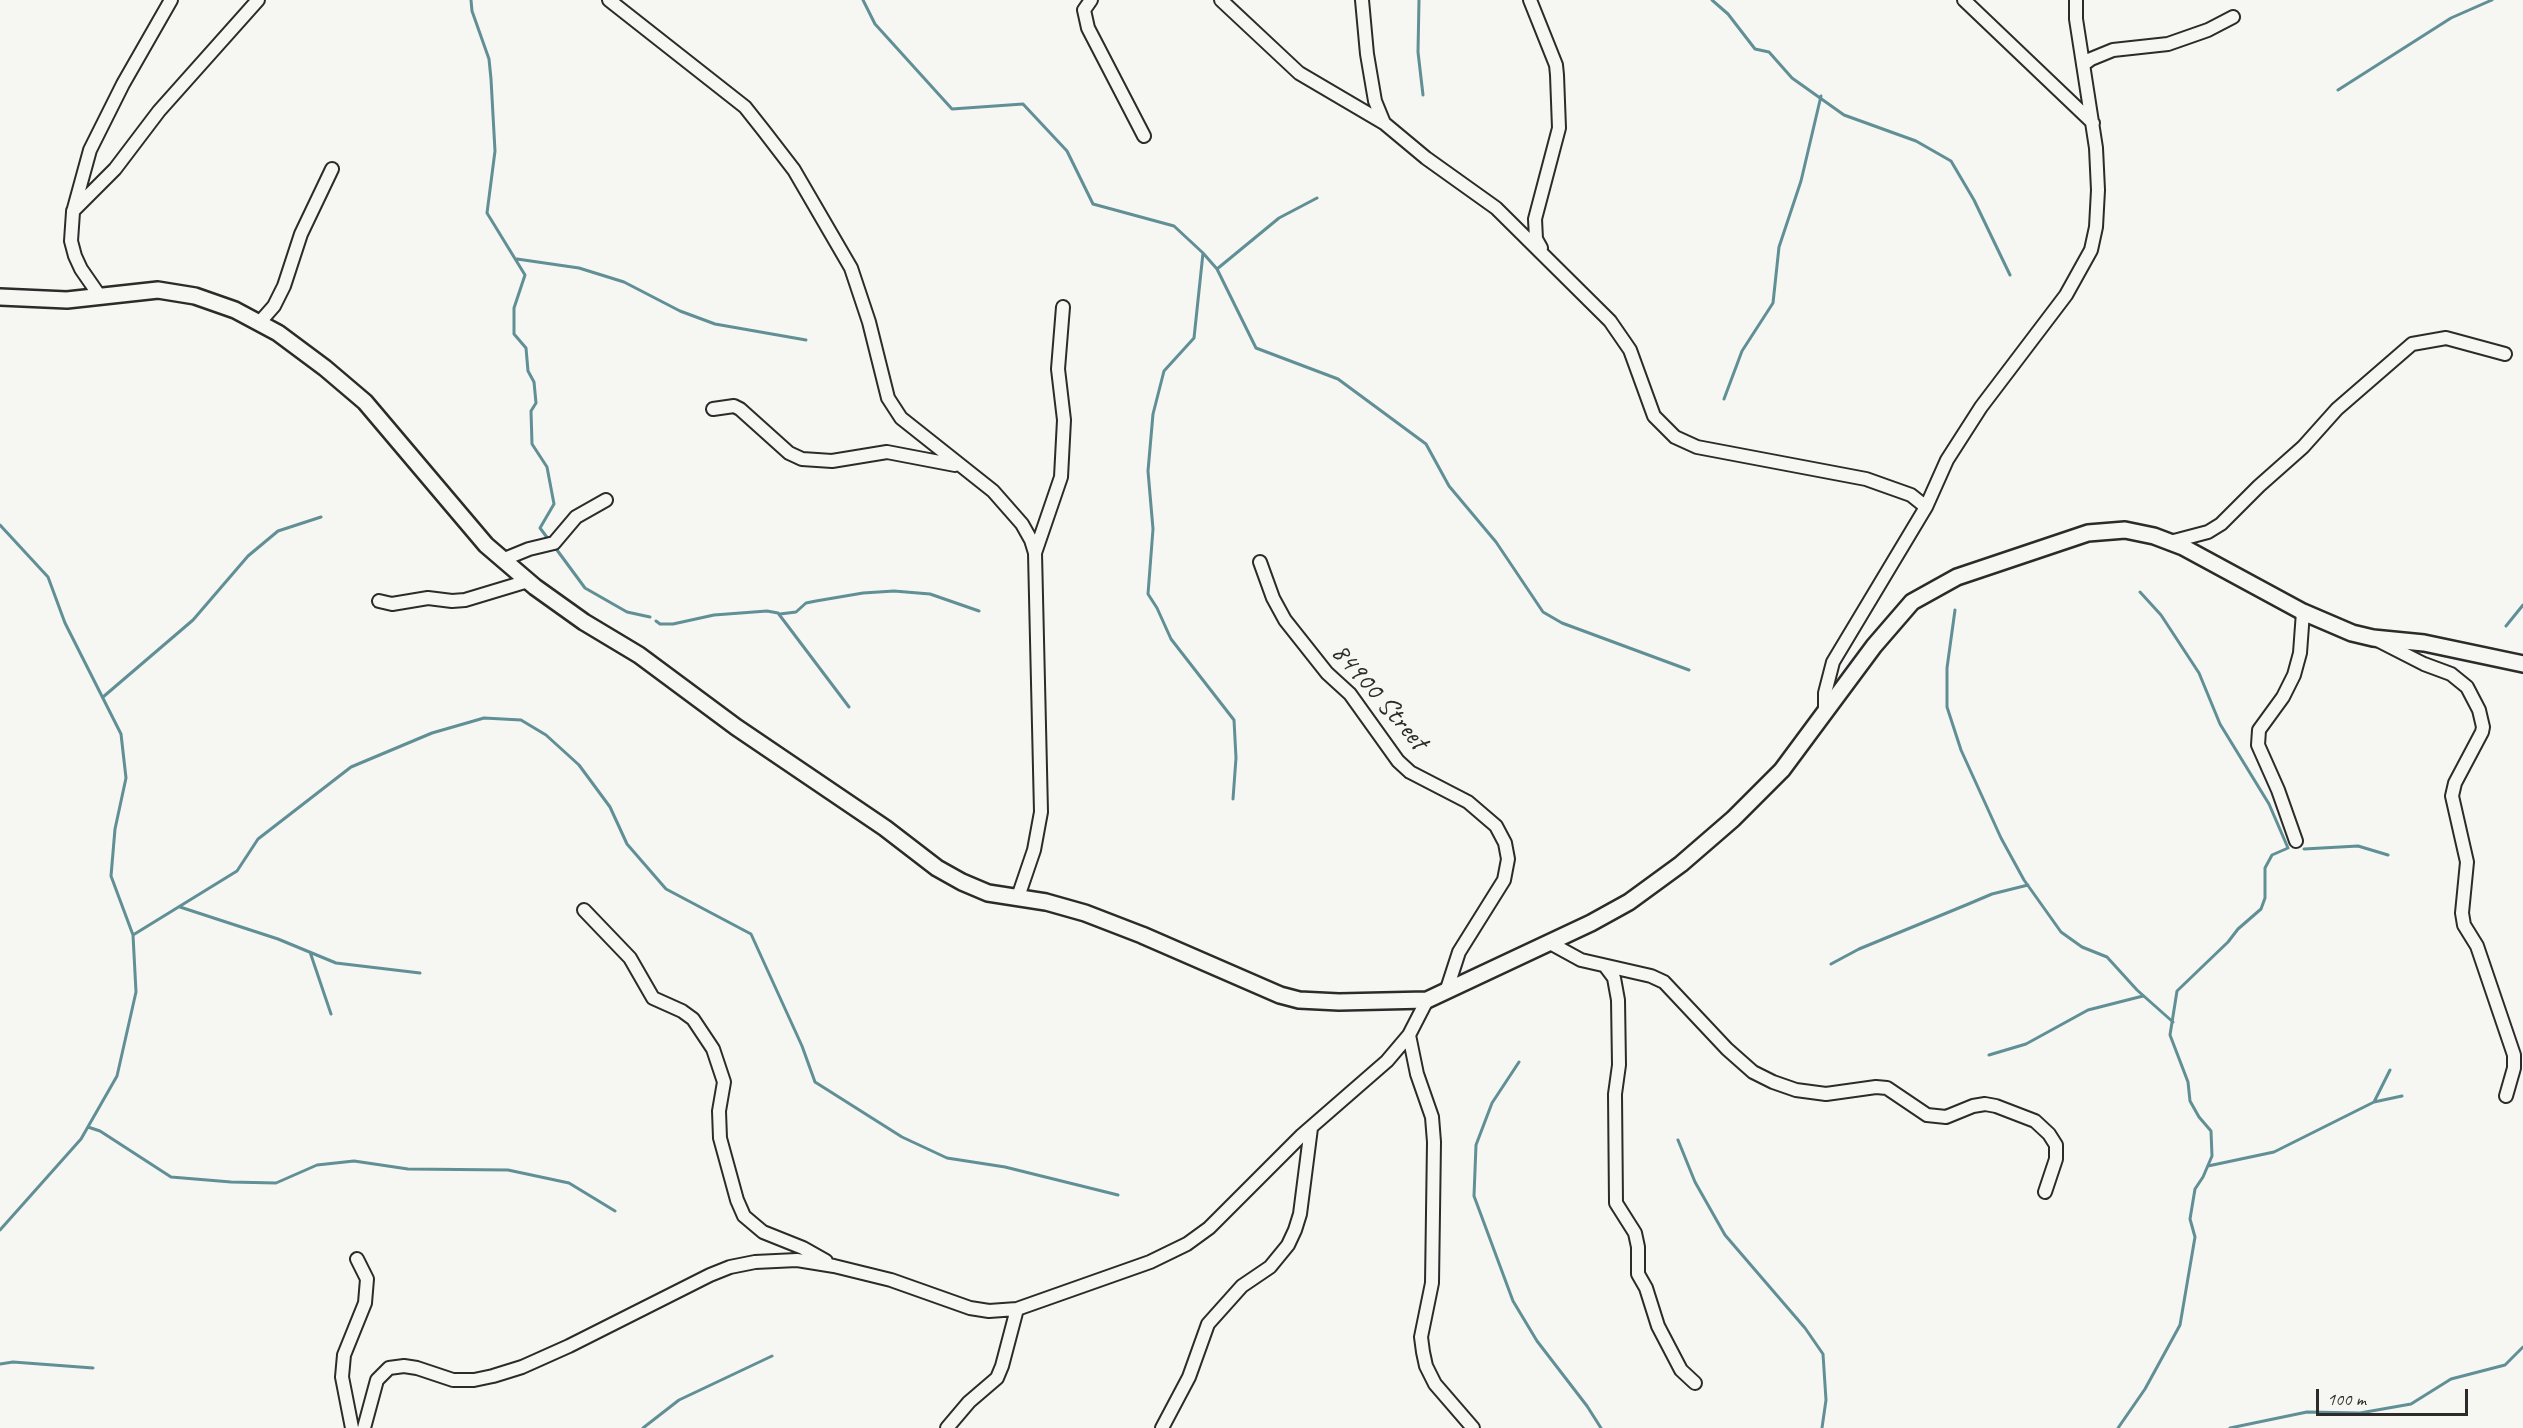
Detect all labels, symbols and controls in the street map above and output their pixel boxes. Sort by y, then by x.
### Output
street label: 84900 Street [1323,637,1435,757]
scale bar [2319,1377,2470,1415]
text: 100 m [2327,1388,2366,1410]

